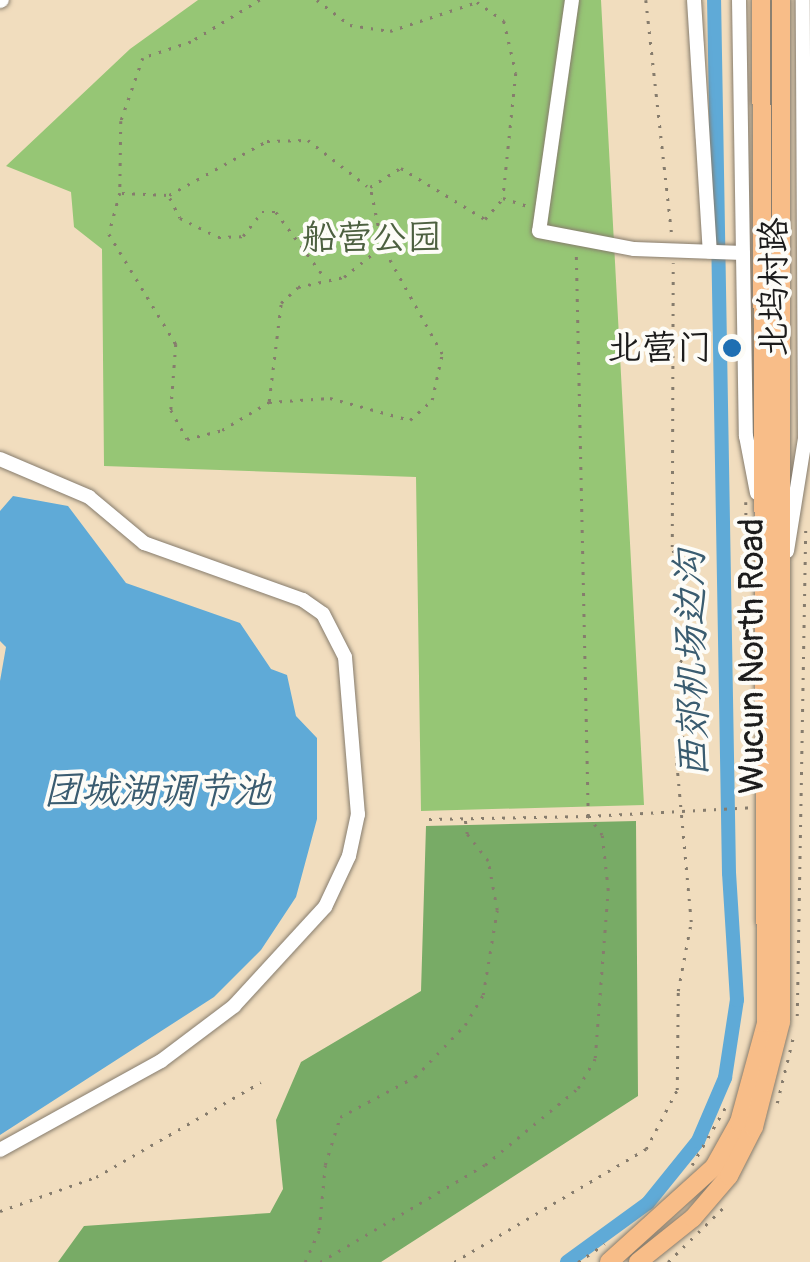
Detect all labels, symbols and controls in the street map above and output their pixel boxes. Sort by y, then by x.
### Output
park label: 船营公园 [302,217,442,259]
street label: 北坞村路 [753,217,795,357]
place label: 北营门 [607,327,712,369]
marker: 北营门 [721,337,743,359]
street label: Wucun North Road [731,518,773,794]
water label: 西郊机场边沟 [668,550,718,778]
water label: 团城湖调节池 [43,769,271,815]

